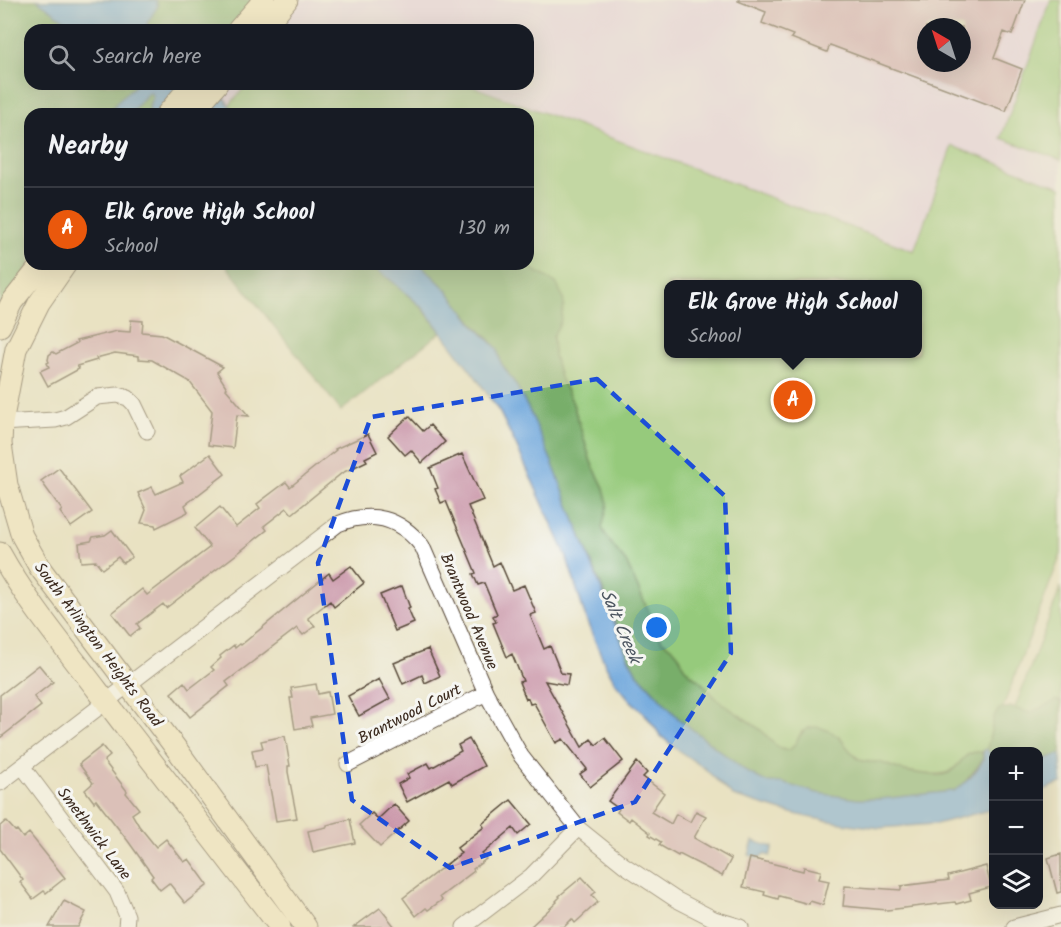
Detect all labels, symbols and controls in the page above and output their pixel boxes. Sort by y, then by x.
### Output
north arrow [917,18,971,72]
search box [24,24,534,90]
text: Search here [93,40,201,75]
icon: search [45,41,78,74]
text: Nearby [48,126,128,168]
text: Elk Grove High School [105,196,315,231]
text: A [61,213,74,245]
text: 130 m [458,213,510,245]
text: School [105,231,158,263]
popup [664,280,922,358]
text: Elk Grove High School [688,286,898,321]
text: School [688,321,741,353]
pin: A [774,378,812,422]
street label: Brantwood Avenue [433,549,504,674]
street label: South Arlington Heights Road [27,557,169,734]
water label: Salt Creek [591,585,649,670]
your location [642,613,671,642]
street label: Brantwood Court [353,677,467,751]
map controls [989,747,1043,909]
button: + [989,747,1043,801]
street label: Smethwick Lane [50,782,137,886]
button: − [989,801,1043,855]
button: layers [989,855,1043,909]

